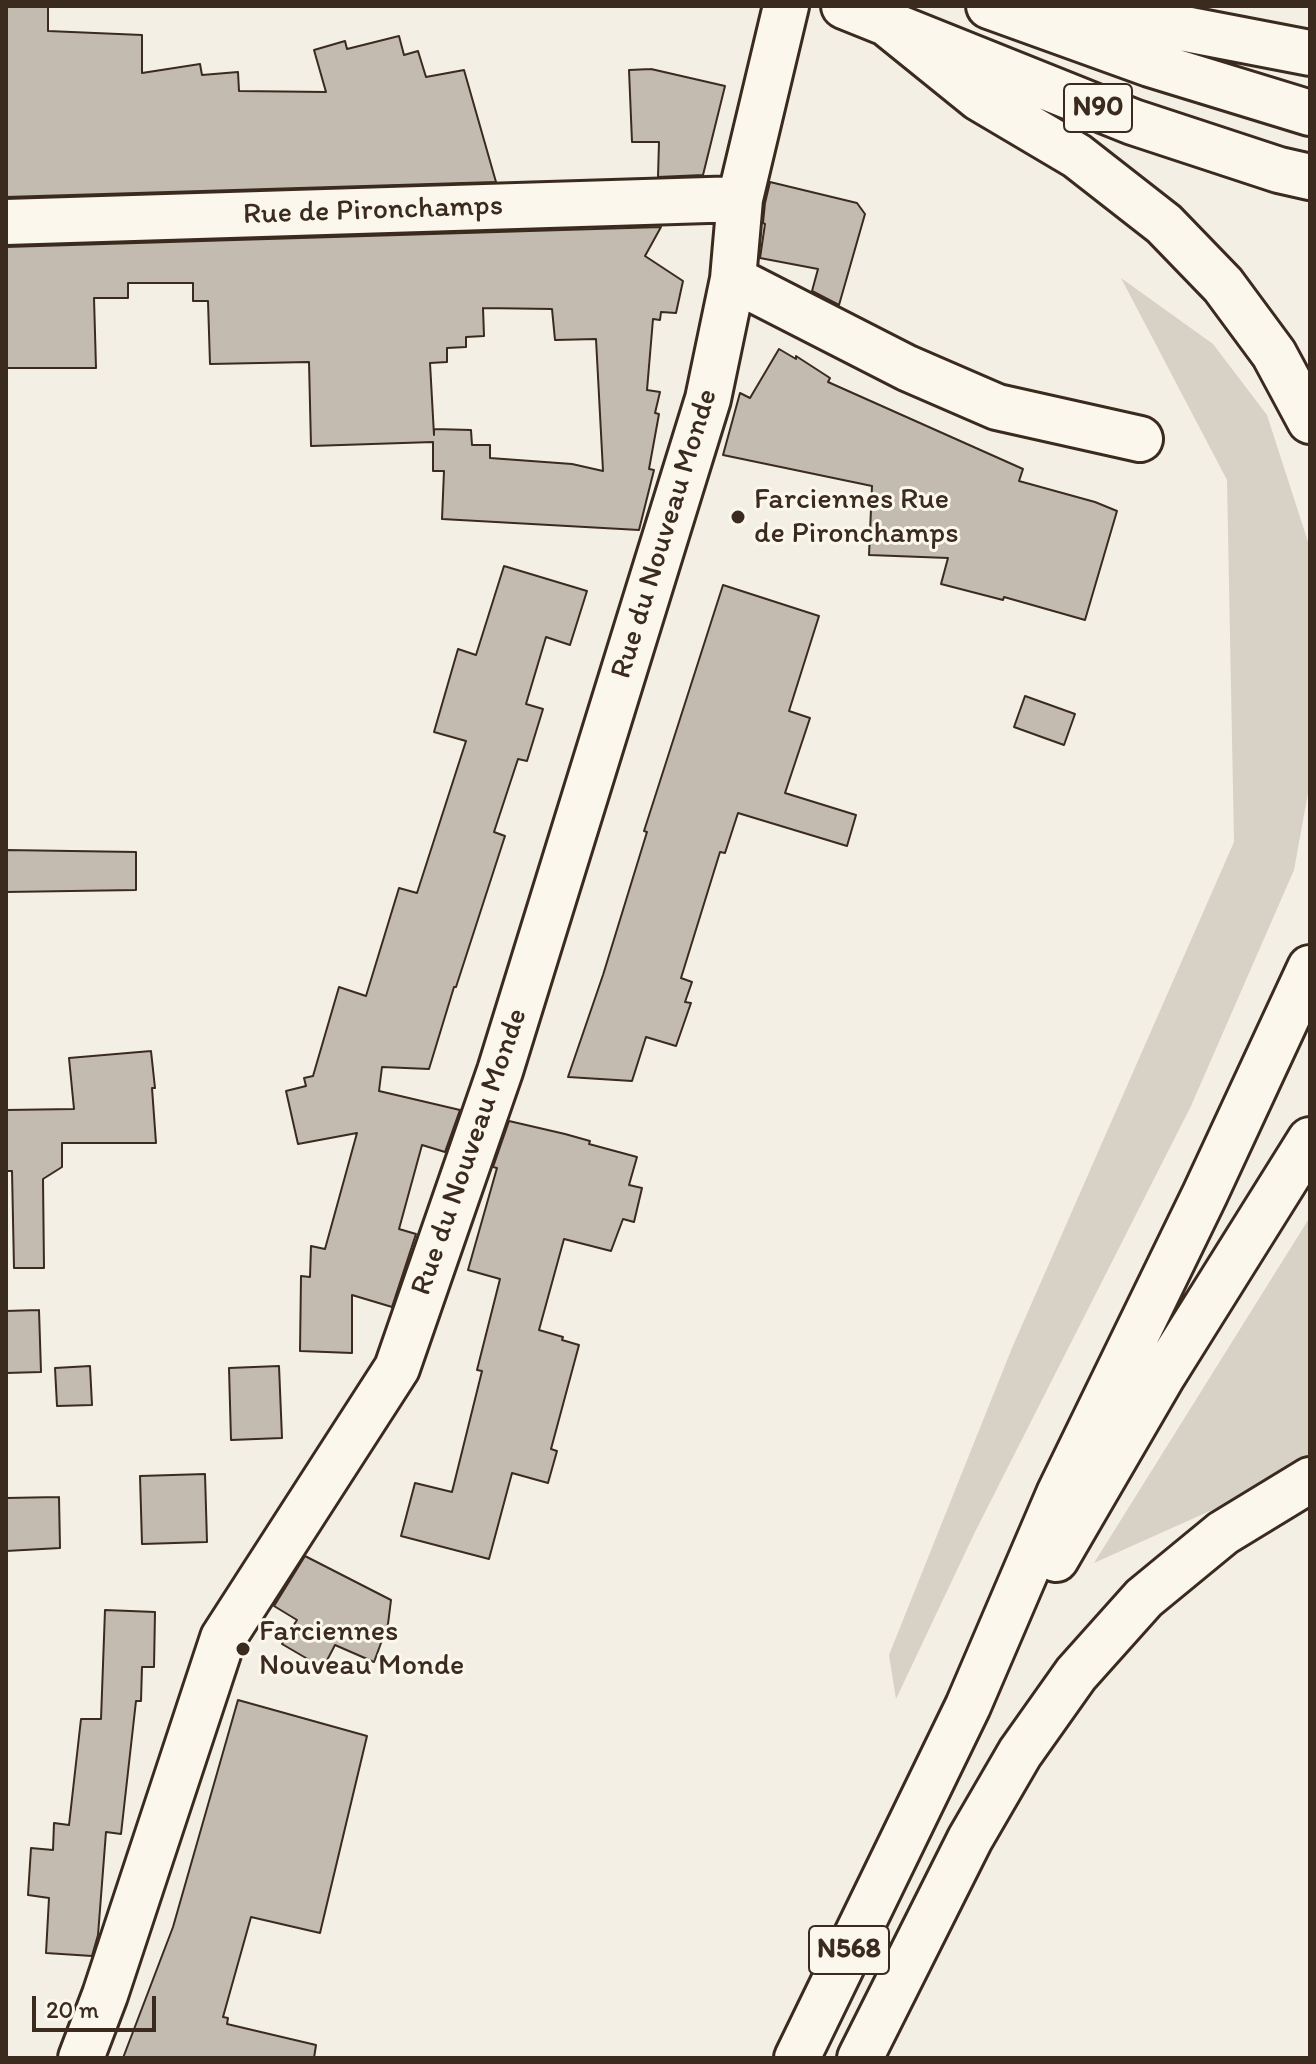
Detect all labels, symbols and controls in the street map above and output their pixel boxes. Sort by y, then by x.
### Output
road number: N90 [1064,84,1132,132]
street label: Rue de Pironchamps [242,188,504,234]
street label: Rue du Nouveau Monde [604,385,726,683]
place label: Farciennes Rue de Pironchamps [754,482,959,552]
marker: Farciennes Rue de Pironchamps [729,508,747,526]
street label: Rue du Nouveau Monde [404,1004,536,1300]
place label: Farciennes Nouveau Monde [259,1614,464,1684]
marker: Farciennes Nouveau Monde [234,1640,252,1658]
road number: N568 [809,1926,889,1974]
scale bar [36,1980,160,2030]
text: 20 m [46,1995,99,2024]

